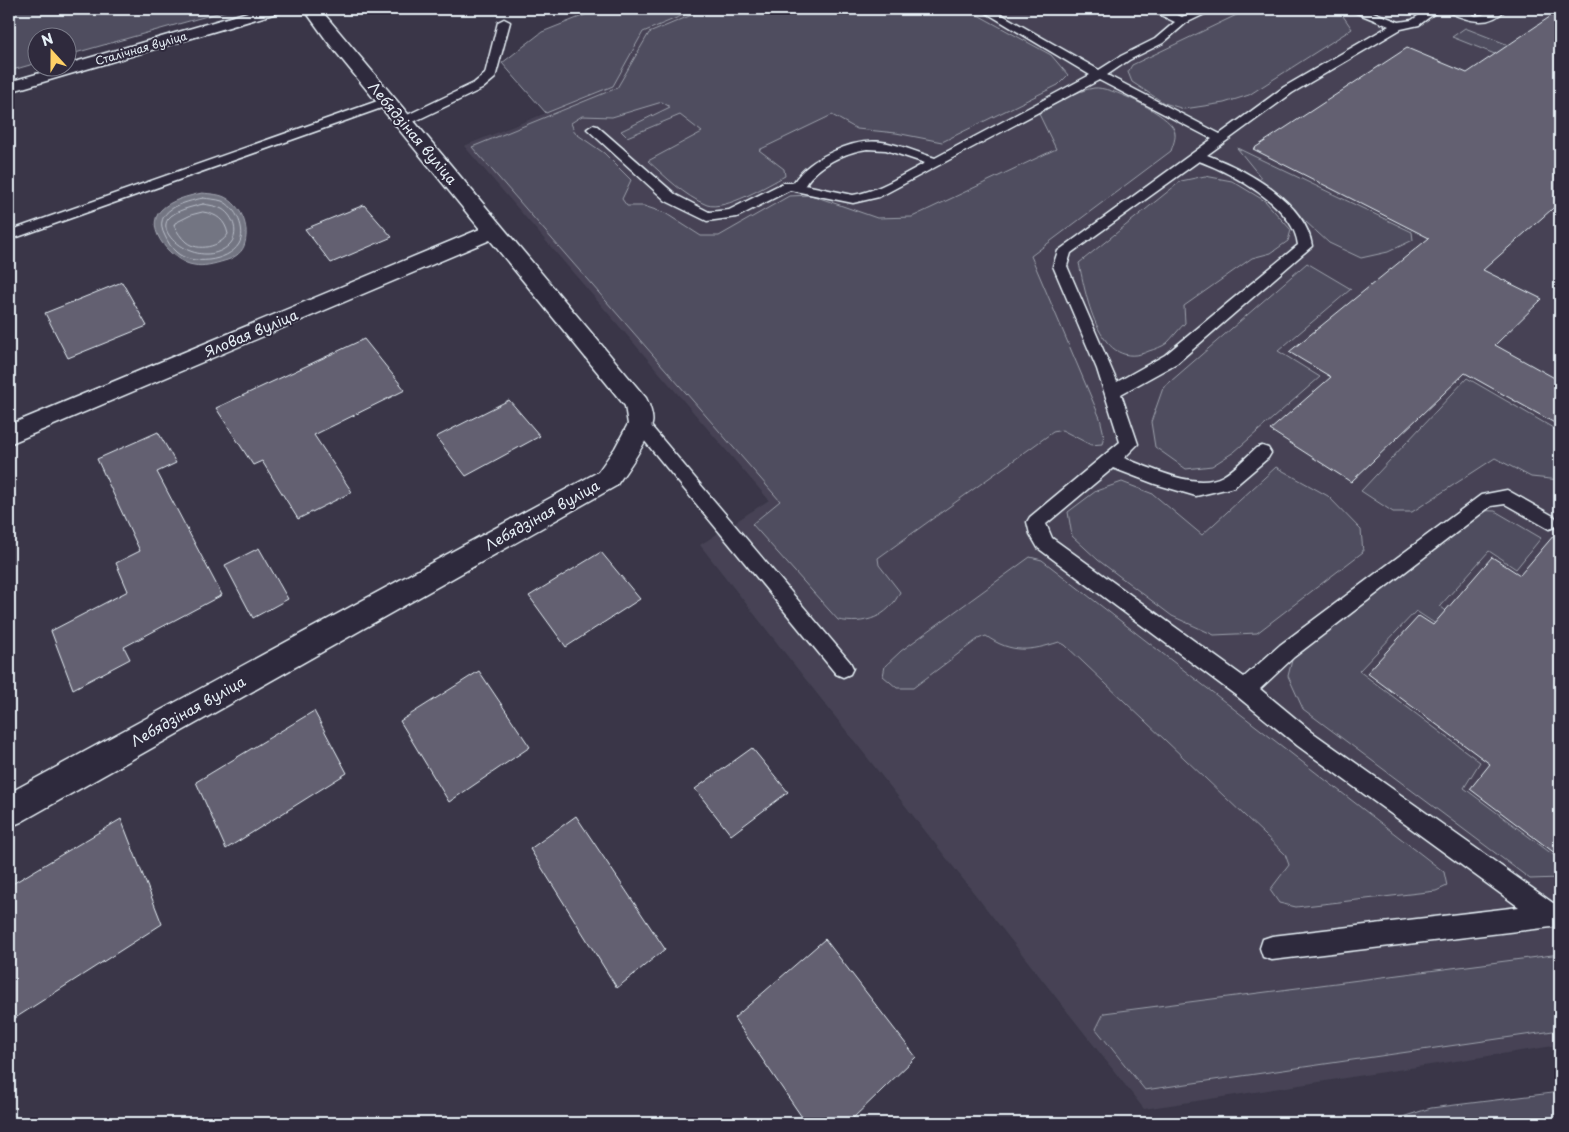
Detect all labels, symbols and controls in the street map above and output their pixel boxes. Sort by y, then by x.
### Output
street label: Сталічная вуліца [93,27,189,69]
north arrow [28,28,78,78]
text: N [38,28,56,51]
street label: Лебядзіная вуліца [364,77,463,189]
street label: Яловая вуліца [201,304,301,362]
street label: Лебядзіная вуліца [481,474,604,555]
street label: Лебядзіная вуліца [127,670,250,751]

